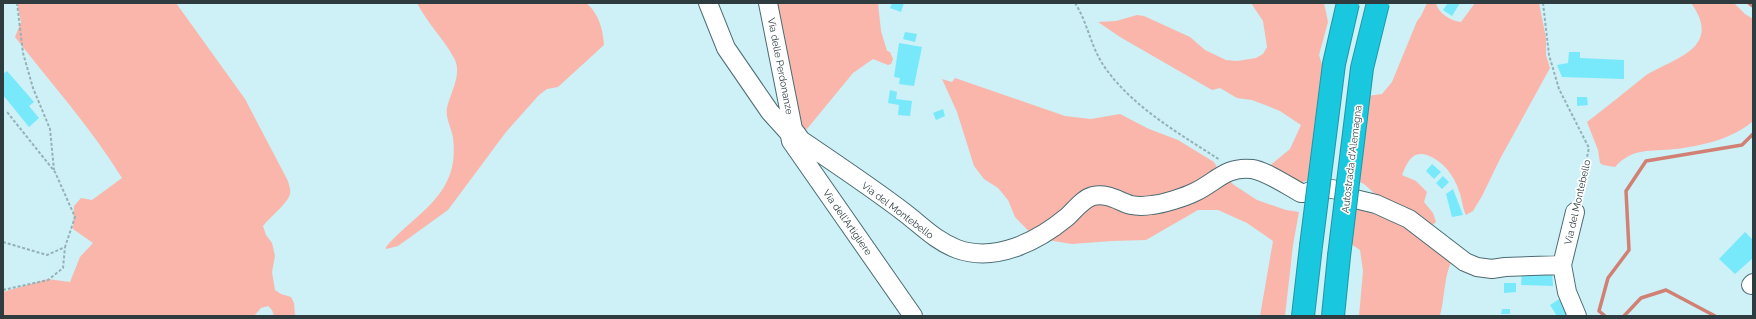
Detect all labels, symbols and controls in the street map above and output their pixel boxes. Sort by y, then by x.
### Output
street label: Via delle Perdonanze [766,17,795,115]
street label: Autostrada d'Alemagna [1339,105,1364,213]
street label: Via del Montebello [1562,158,1593,246]
street label: Via del Montebello [860,180,936,241]
street label: Via dell'Artigliere [821,187,874,257]

